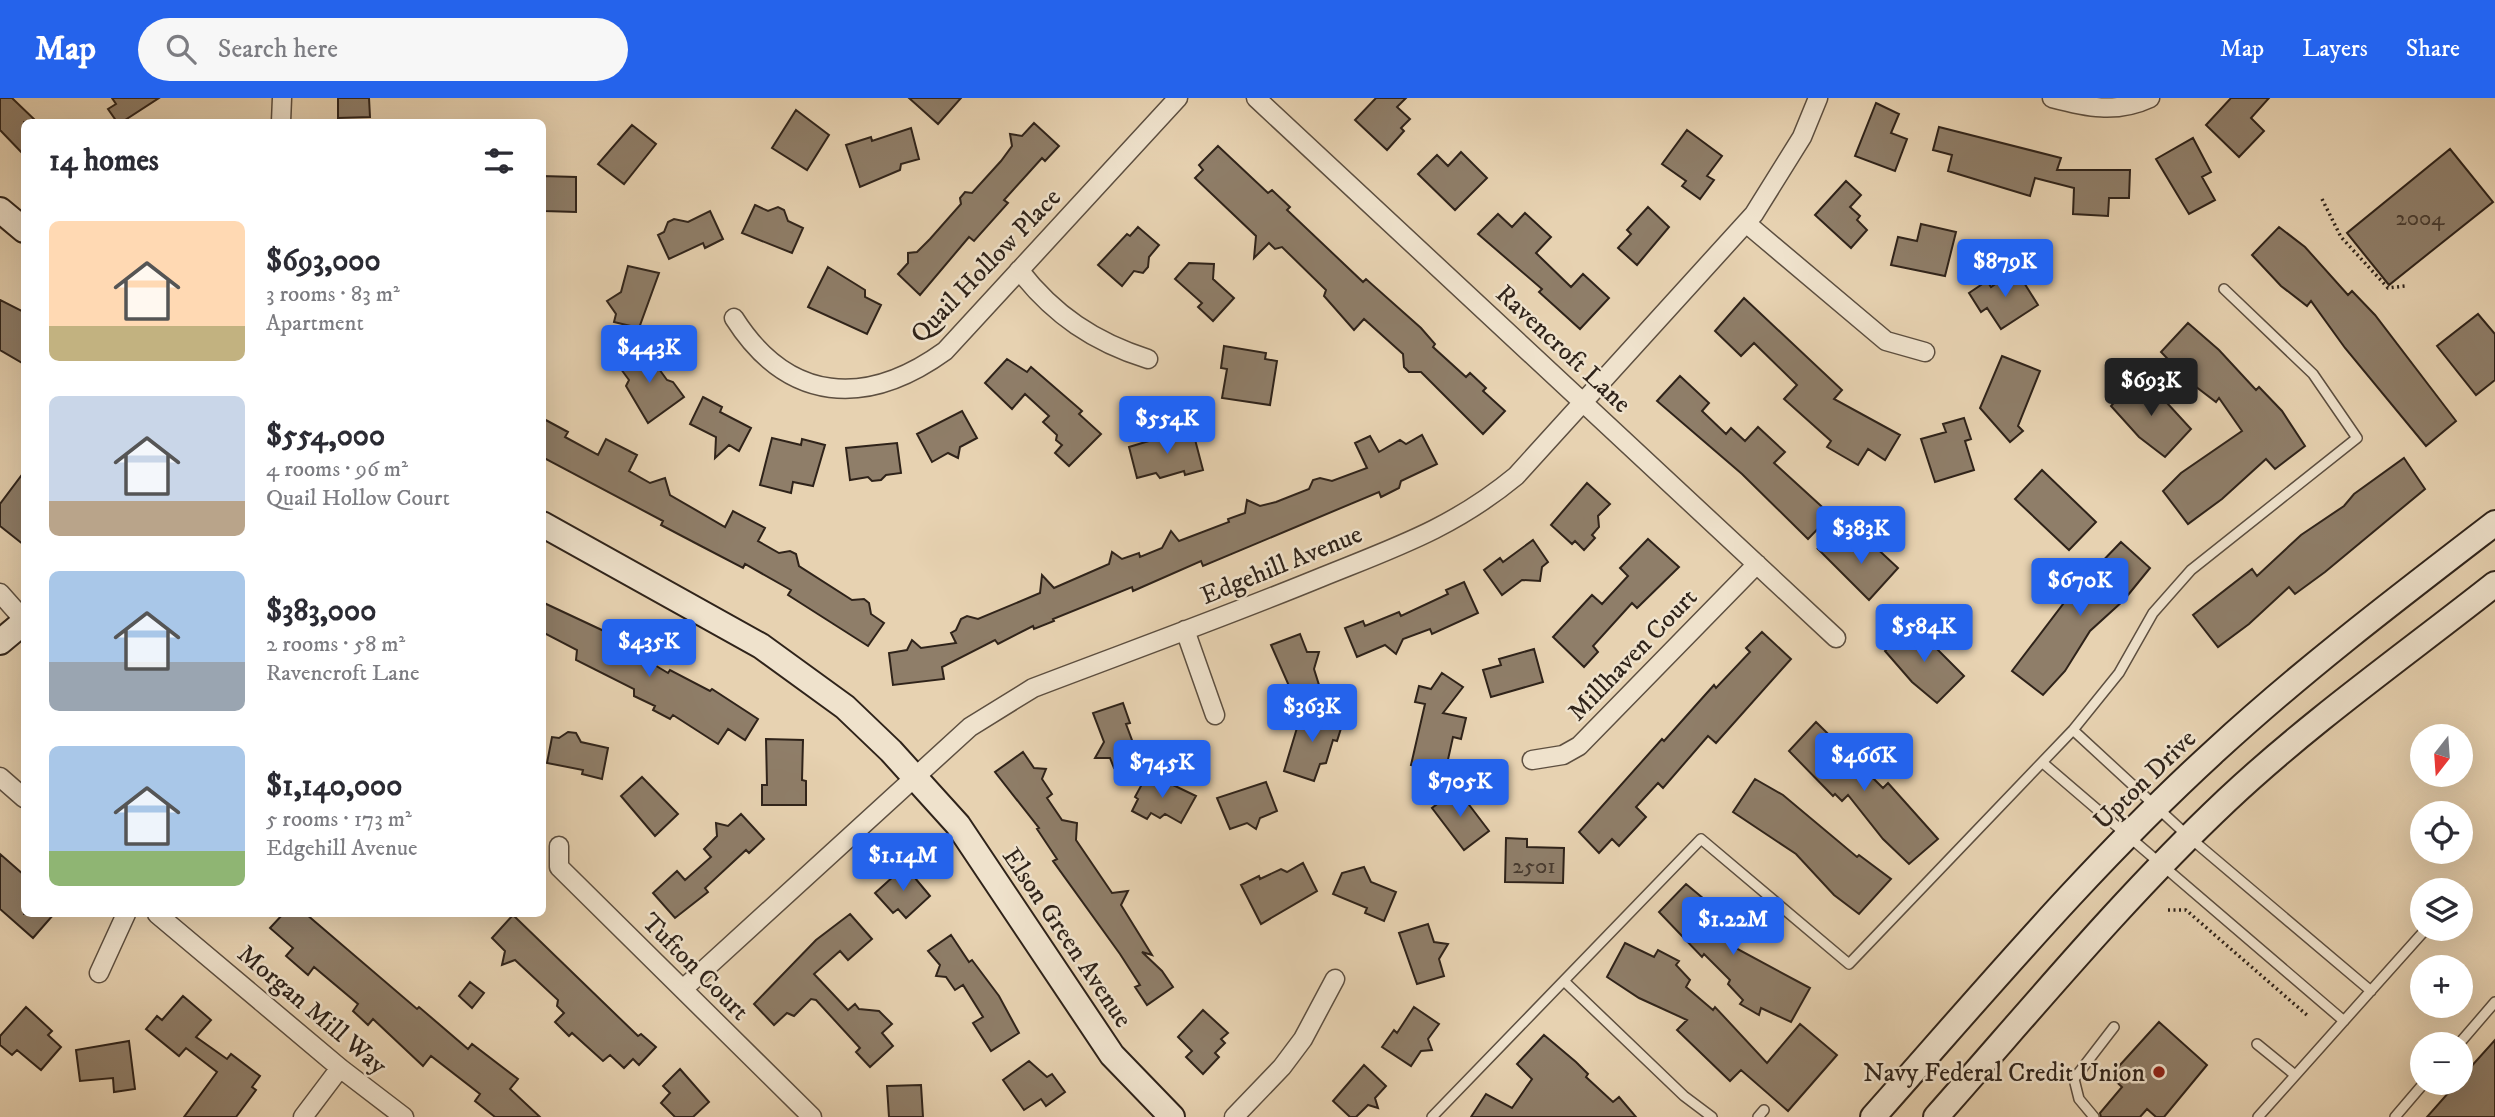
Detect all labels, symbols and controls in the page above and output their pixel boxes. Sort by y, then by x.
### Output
search box [138,18,628,81]
text: Map [35,29,96,70]
icon: search [162,30,200,68]
text: Search here [218,33,338,66]
text: Map [2220,34,2264,64]
text: Layers [2302,34,2368,64]
text: Share [2406,34,2460,64]
icon: filters [480,142,518,180]
text: 14 homes [49,143,159,180]
street label: Quail Hollow Place [904,182,1068,351]
house number: 2004 [2395,204,2445,233]
pin: $879K [1956,240,2054,299]
text: $693,000 [266,243,381,280]
text: $879K [1973,247,2037,276]
icon: home [105,249,189,333]
street label: Ravencroft Lane [1488,278,1638,420]
text: 3 rooms · 83 m² [266,280,400,309]
text: Apartment [266,309,364,338]
pin: $443K [600,326,698,385]
text: $443K [617,333,681,362]
pin: $693K [2102,358,2200,418]
text: $693K [2121,366,2181,395]
pin: $554K [1118,396,1216,456]
text: $554K [1135,404,1199,433]
text: $554,000 [266,418,385,455]
icon: home [105,424,189,508]
text: 4 rooms · 96 m² [266,455,408,484]
text: Quail Hollow Court [266,484,450,513]
pin: $383K [1812,506,1910,566]
text: $383K [1832,514,1890,543]
street label: Edgehill Avenue [1196,518,1367,613]
pin: $670K [2031,559,2129,618]
text: $670K [2047,566,2113,595]
street label: Millhaven Court [1561,582,1705,729]
text: $383,000 [266,593,376,630]
icon: home [105,599,189,683]
pin: $584K [1875,604,1973,664]
text: $584K [1892,612,1956,641]
pin: $435K [600,620,698,679]
text: $435K [618,627,680,656]
text: 2 rooms · 58 m² [266,630,405,659]
text: Ravencroft Lane [266,659,420,688]
pin: $363K [1263,684,1361,744]
text: $363K [1283,692,1341,721]
street label: Upton Drive [2087,723,2203,837]
north arrow [2410,724,2473,788]
map controls [2410,724,2473,1095]
pin: $466K [1815,734,1913,793]
pin: $745K [1113,740,1211,800]
text: $466K [1831,741,1897,770]
text: $745K [1130,748,1194,777]
pin: $705K [1411,760,1509,819]
text: $705K [1428,767,1492,796]
text: $1,140,000 [266,768,402,805]
icon: home [105,774,189,858]
button: locate [2410,801,2473,864]
text: 5 rooms · 173 m² [266,805,412,834]
text: Edgehill Avenue [266,834,418,863]
pin: $1.14M [846,834,960,893]
text: $1.14M [868,841,938,870]
street label: Elson Green Avenue [994,841,1139,1034]
house number: 2501 [1512,852,1556,881]
button: layers [2410,878,2473,941]
pin: $1.22M [1676,898,1790,957]
text: $1.22M [1698,905,1768,934]
street label: Tufton Court [634,906,756,1028]
street label: Morgan Mill Way [230,938,394,1083]
button: + [2410,955,2473,1018]
button: − [2410,1032,2473,1095]
place label: Navy Federal Credit Union [1863,1057,2145,1090]
marker: Navy Federal Credit Union [2151,1064,2167,1080]

